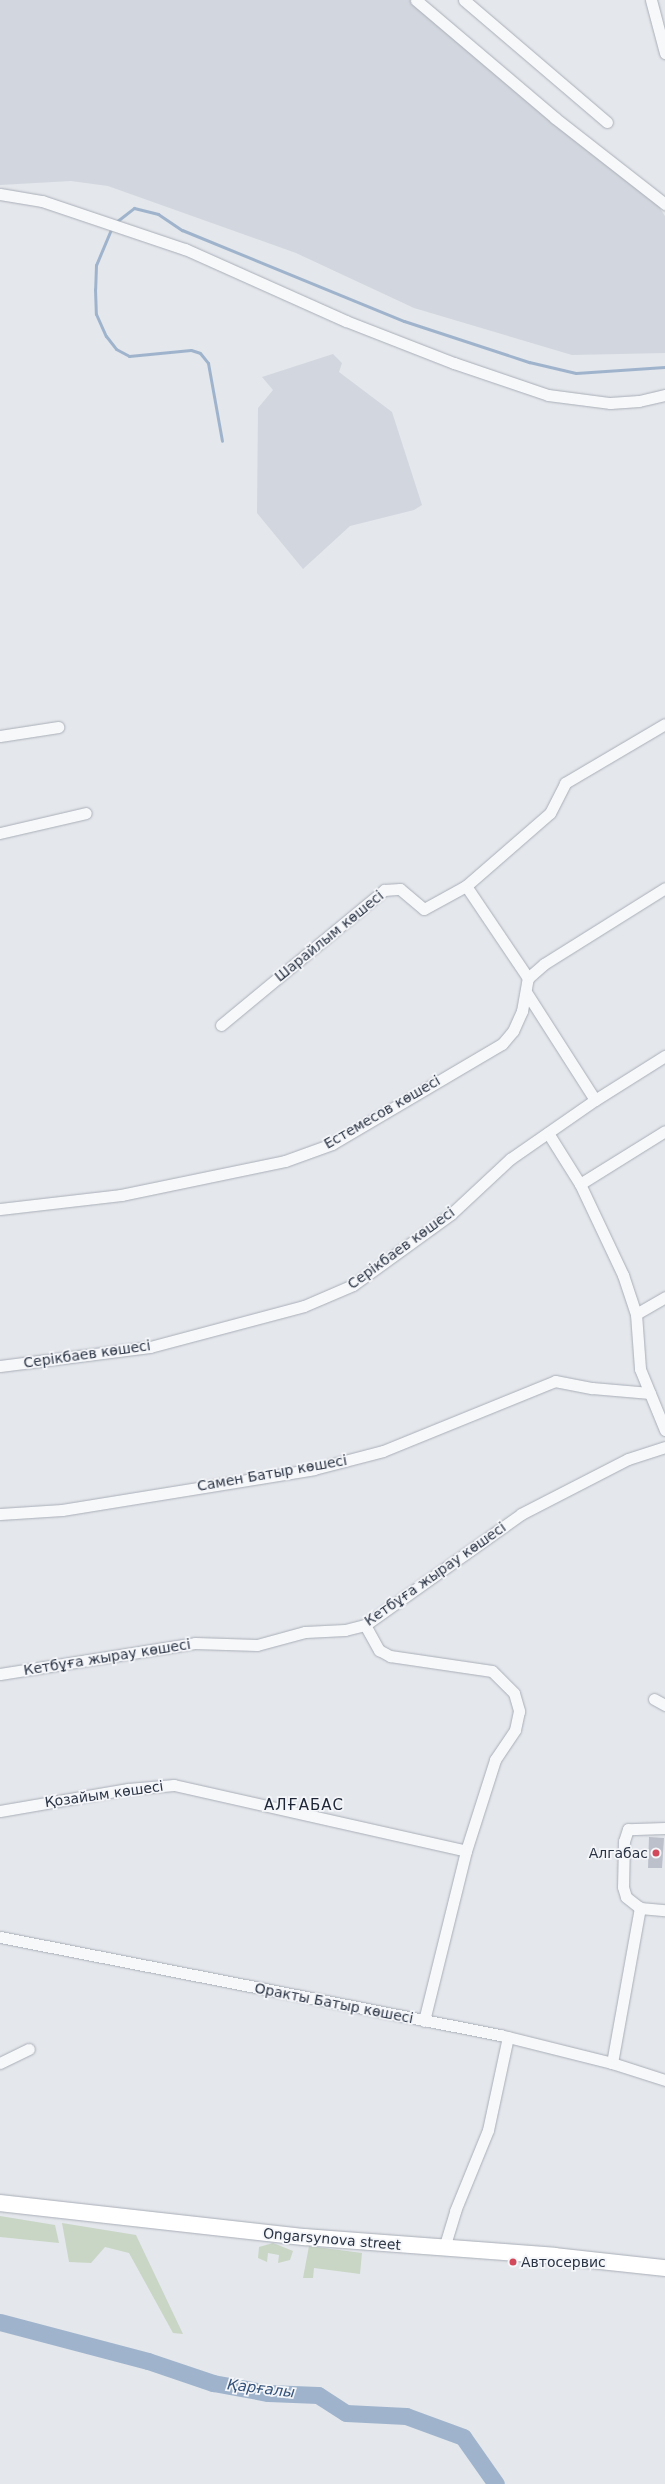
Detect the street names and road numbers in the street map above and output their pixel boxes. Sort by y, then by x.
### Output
street label: Шарайлым көшесі [271,887,387,985]
street label: Естемесов көшесі [321,1072,443,1152]
street label: Серікбаев көшесі [344,1204,458,1292]
street label: Серікбаев көшесі [22,1337,152,1371]
street label: Самен Батыр көшесі [196,1452,348,1494]
street label: Кетбұға жырау көшесі [361,1519,509,1629]
street label: Кетбұға жырау көшесі [22,1635,192,1679]
street label: Қозайым көшесі [44,1777,164,1811]
street label: Оракты Батыр көшесі [253,1979,415,2027]
street label: Ongarsynova street [262,2225,402,2253]

